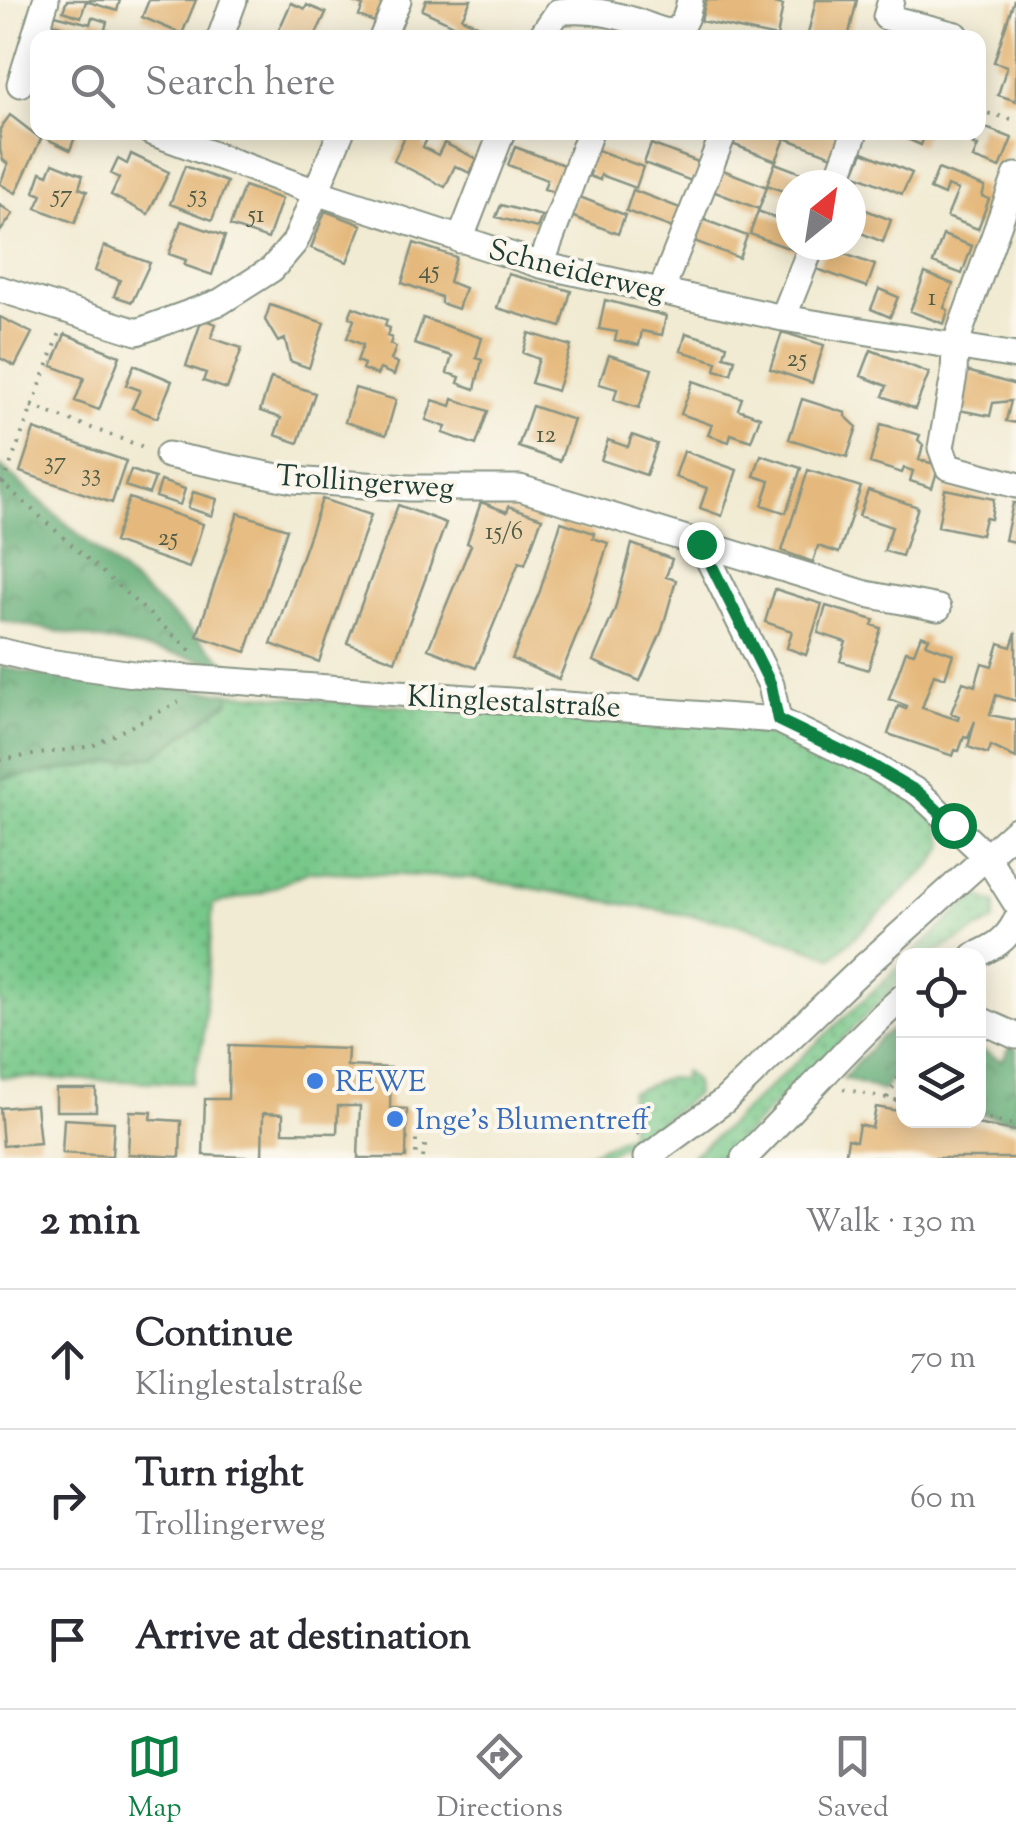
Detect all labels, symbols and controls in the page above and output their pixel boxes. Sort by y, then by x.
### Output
search box [30,30,986,140]
icon: search [65,58,120,113]
text: Search here [145,58,336,112]
north arrow [776,170,866,260]
house number: 57 [49,178,73,214]
house number: 53 [187,178,207,214]
house number: 51 [245,198,265,234]
street label: Schneiderweg [484,230,669,315]
house number: 45 [418,254,440,290]
house number: 1 [928,281,936,317]
house number: 25 [787,342,808,378]
house number: 12 [536,418,556,454]
house number: 37 [44,445,67,481]
street label: Trollingerweg [274,456,455,511]
house number: 33 [81,457,101,493]
house number: 15/6 [485,515,523,551]
house number: 25 [158,521,179,557]
route end [679,522,725,568]
street label: Klinglestalstraße [406,676,622,731]
route start [931,803,977,849]
map controls [896,948,986,1128]
button: locate [896,948,986,1038]
button: layers [896,1038,986,1128]
place label: REWE [335,1062,426,1105]
marker: REWE [304,1070,326,1092]
place label: Inge’s Blumentreff [415,1100,651,1143]
marker: Inge’s Blumentreff [384,1108,406,1130]
text: 2 min [40,1193,140,1253]
text: Walk · 130 m [805,1200,976,1246]
text: Continue [135,1309,293,1363]
icon: ahead [40,1332,95,1387]
text: 70 m [910,1336,976,1382]
text: Klinglestalstraße [135,1363,363,1409]
text: Turn right [135,1449,303,1503]
icon: right [40,1472,95,1527]
text: 60 m [910,1476,976,1522]
text: Trollingerweg [135,1503,325,1549]
icon: arrive [40,1612,95,1667]
text: Arrive at destination [135,1612,471,1666]
tab: Map [127,1729,182,1829]
tab: Directions [436,1729,563,1829]
tab: Saved [817,1729,889,1829]

